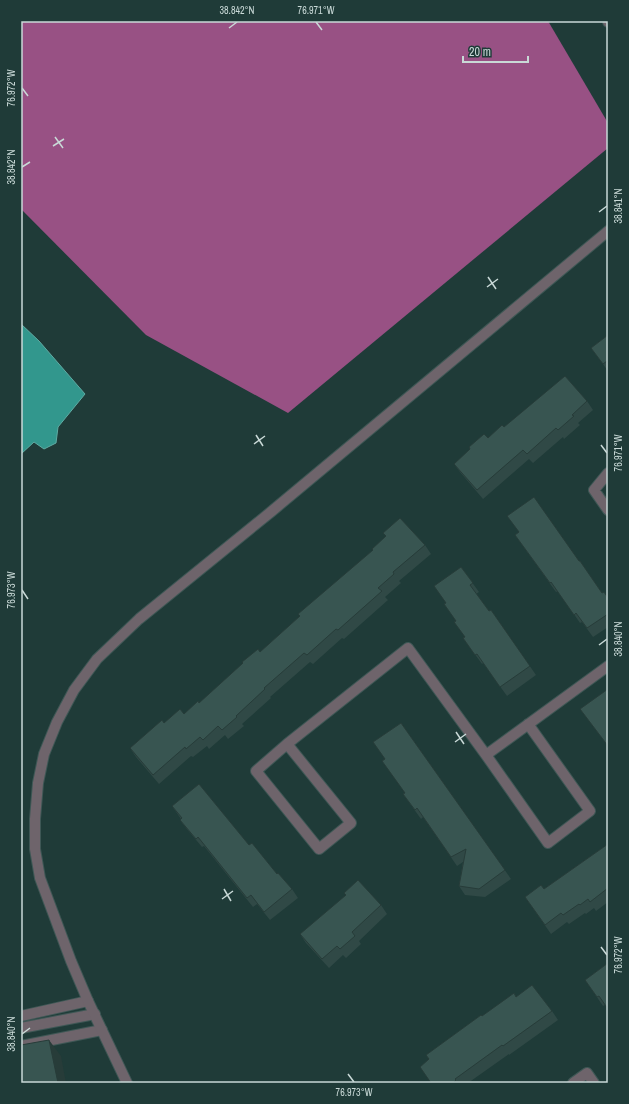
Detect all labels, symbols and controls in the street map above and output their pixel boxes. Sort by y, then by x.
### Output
text: 38.842°N [220,4,255,17]
text: 76.971°W [298,4,335,17]
scale bar [463,38,528,64]
text: 20 m [469,44,491,60]
text: 76.972°W [5,69,18,106]
text: 38.842°N [5,149,18,185]
text: 38.841°N [612,188,625,224]
text: 76.971°W [612,434,625,471]
text: 76.973°W [5,571,18,608]
text: 38.840°N [612,621,625,657]
text: 76.972°W [612,936,625,973]
text: 38.840°N [5,1016,18,1052]
text: 76.973°W [336,1086,373,1099]

